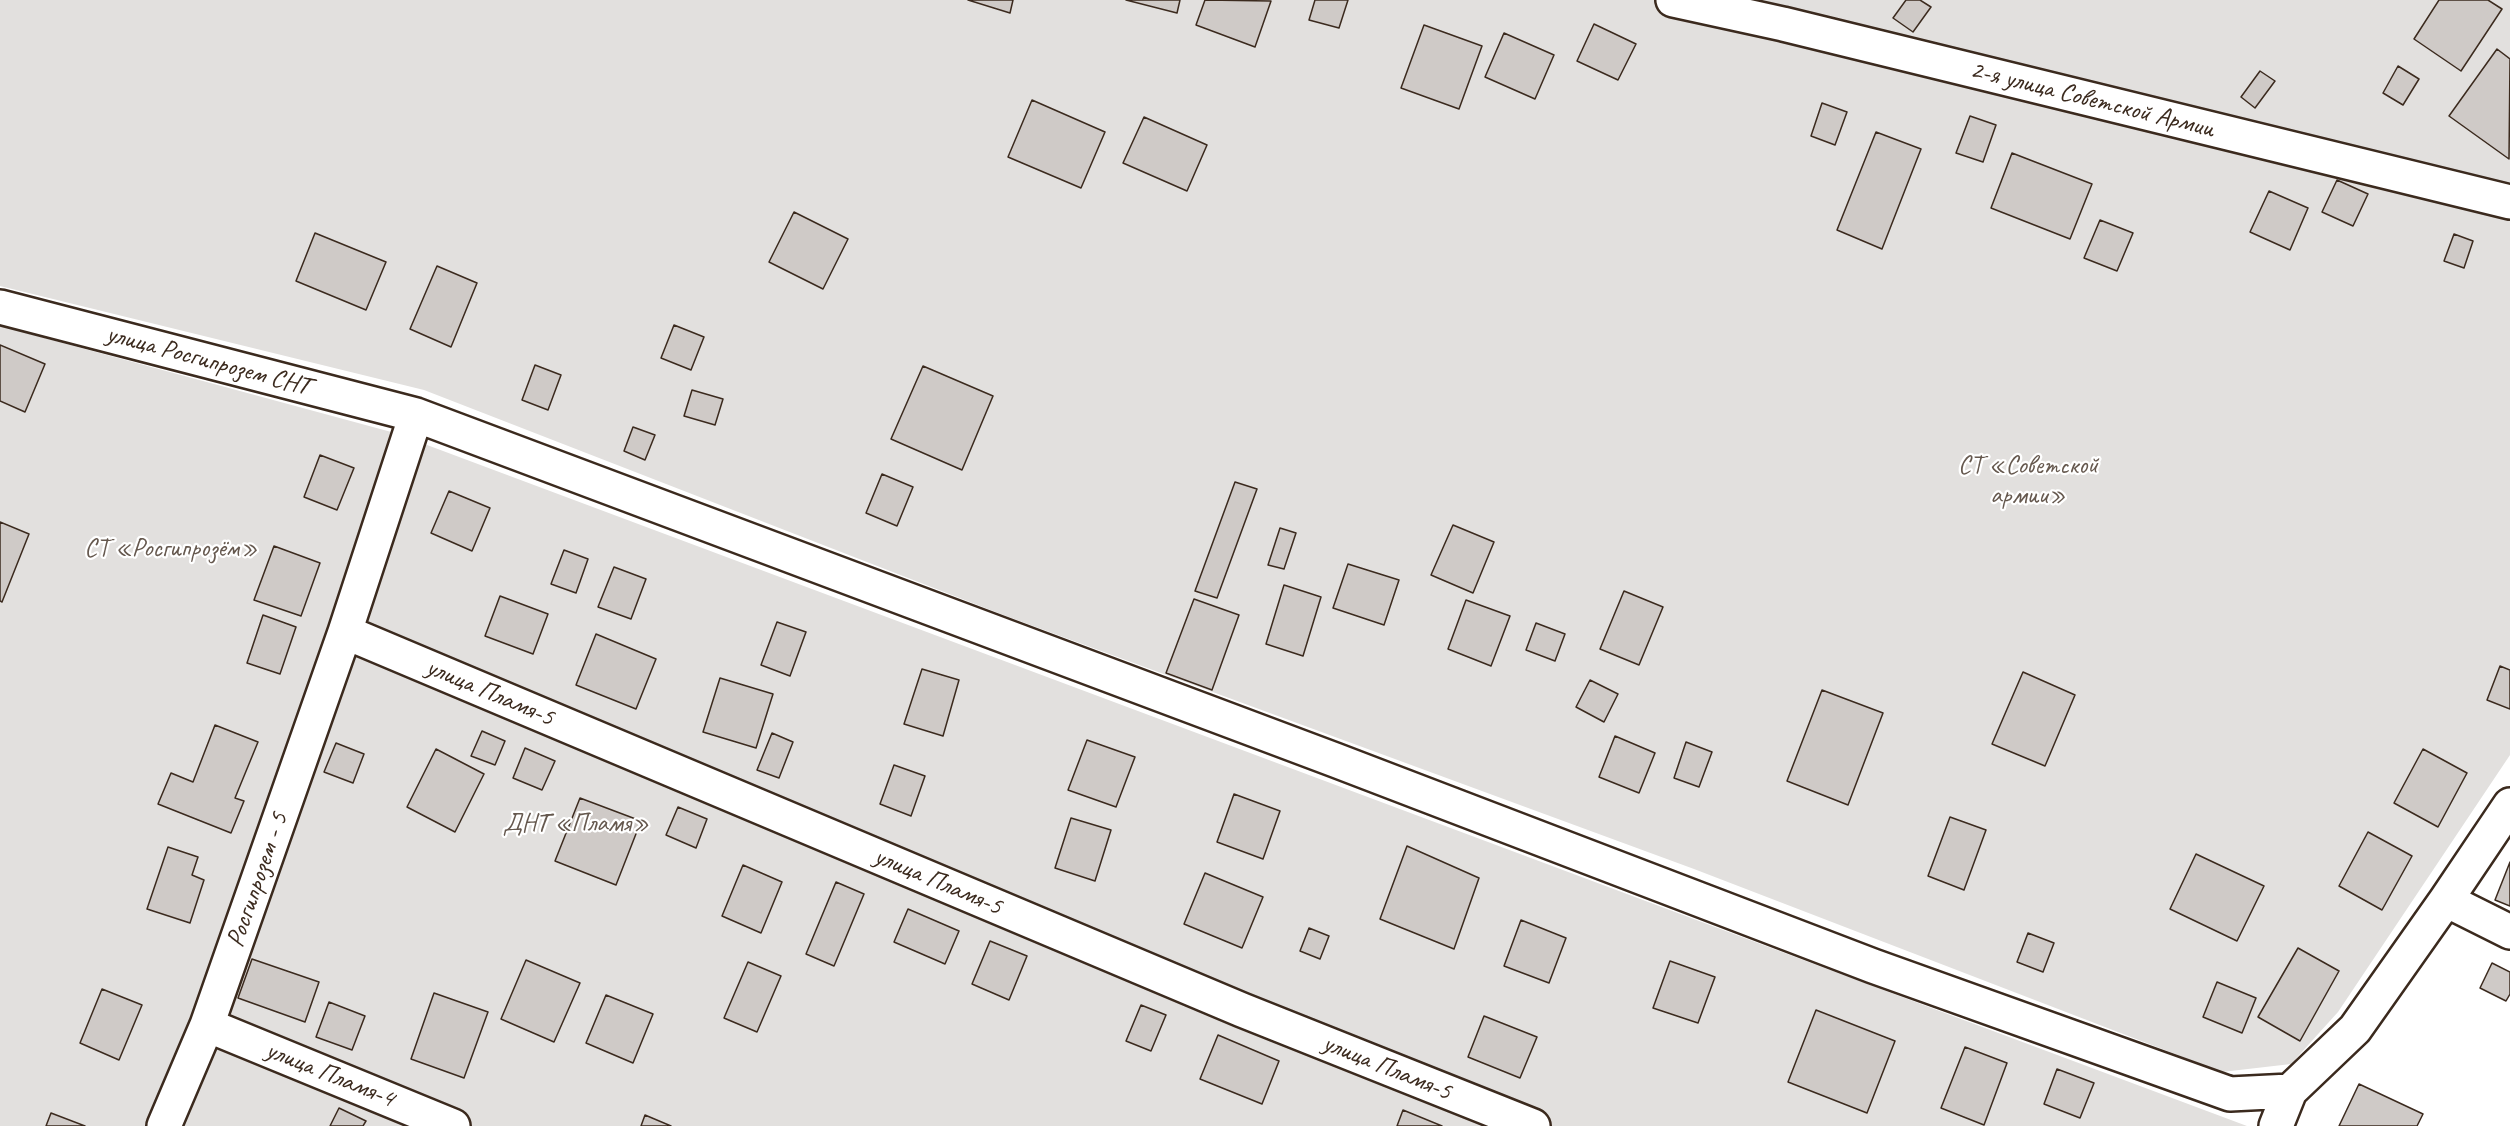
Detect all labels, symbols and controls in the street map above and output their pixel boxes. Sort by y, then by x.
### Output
street label: 2-я улица Советской Армии [1967,55,2217,145]
street label: улица Росгипрозем СНТ [103,319,313,403]
park label: СТ «Советской армии» [1958,450,2098,512]
park label: СТ «Росгипрозём» [84,533,258,565]
street label: улица Пламя-5 [421,652,559,734]
park label: ДНТ «Пламя» [503,808,649,840]
street label: Росгипрозем - 5 [220,809,296,951]
street label: улица Пламя-5 [869,841,1007,923]
street label: улица Пламя-5 [1318,1028,1456,1108]
street label: улица Пламя-4 [261,1035,399,1115]

